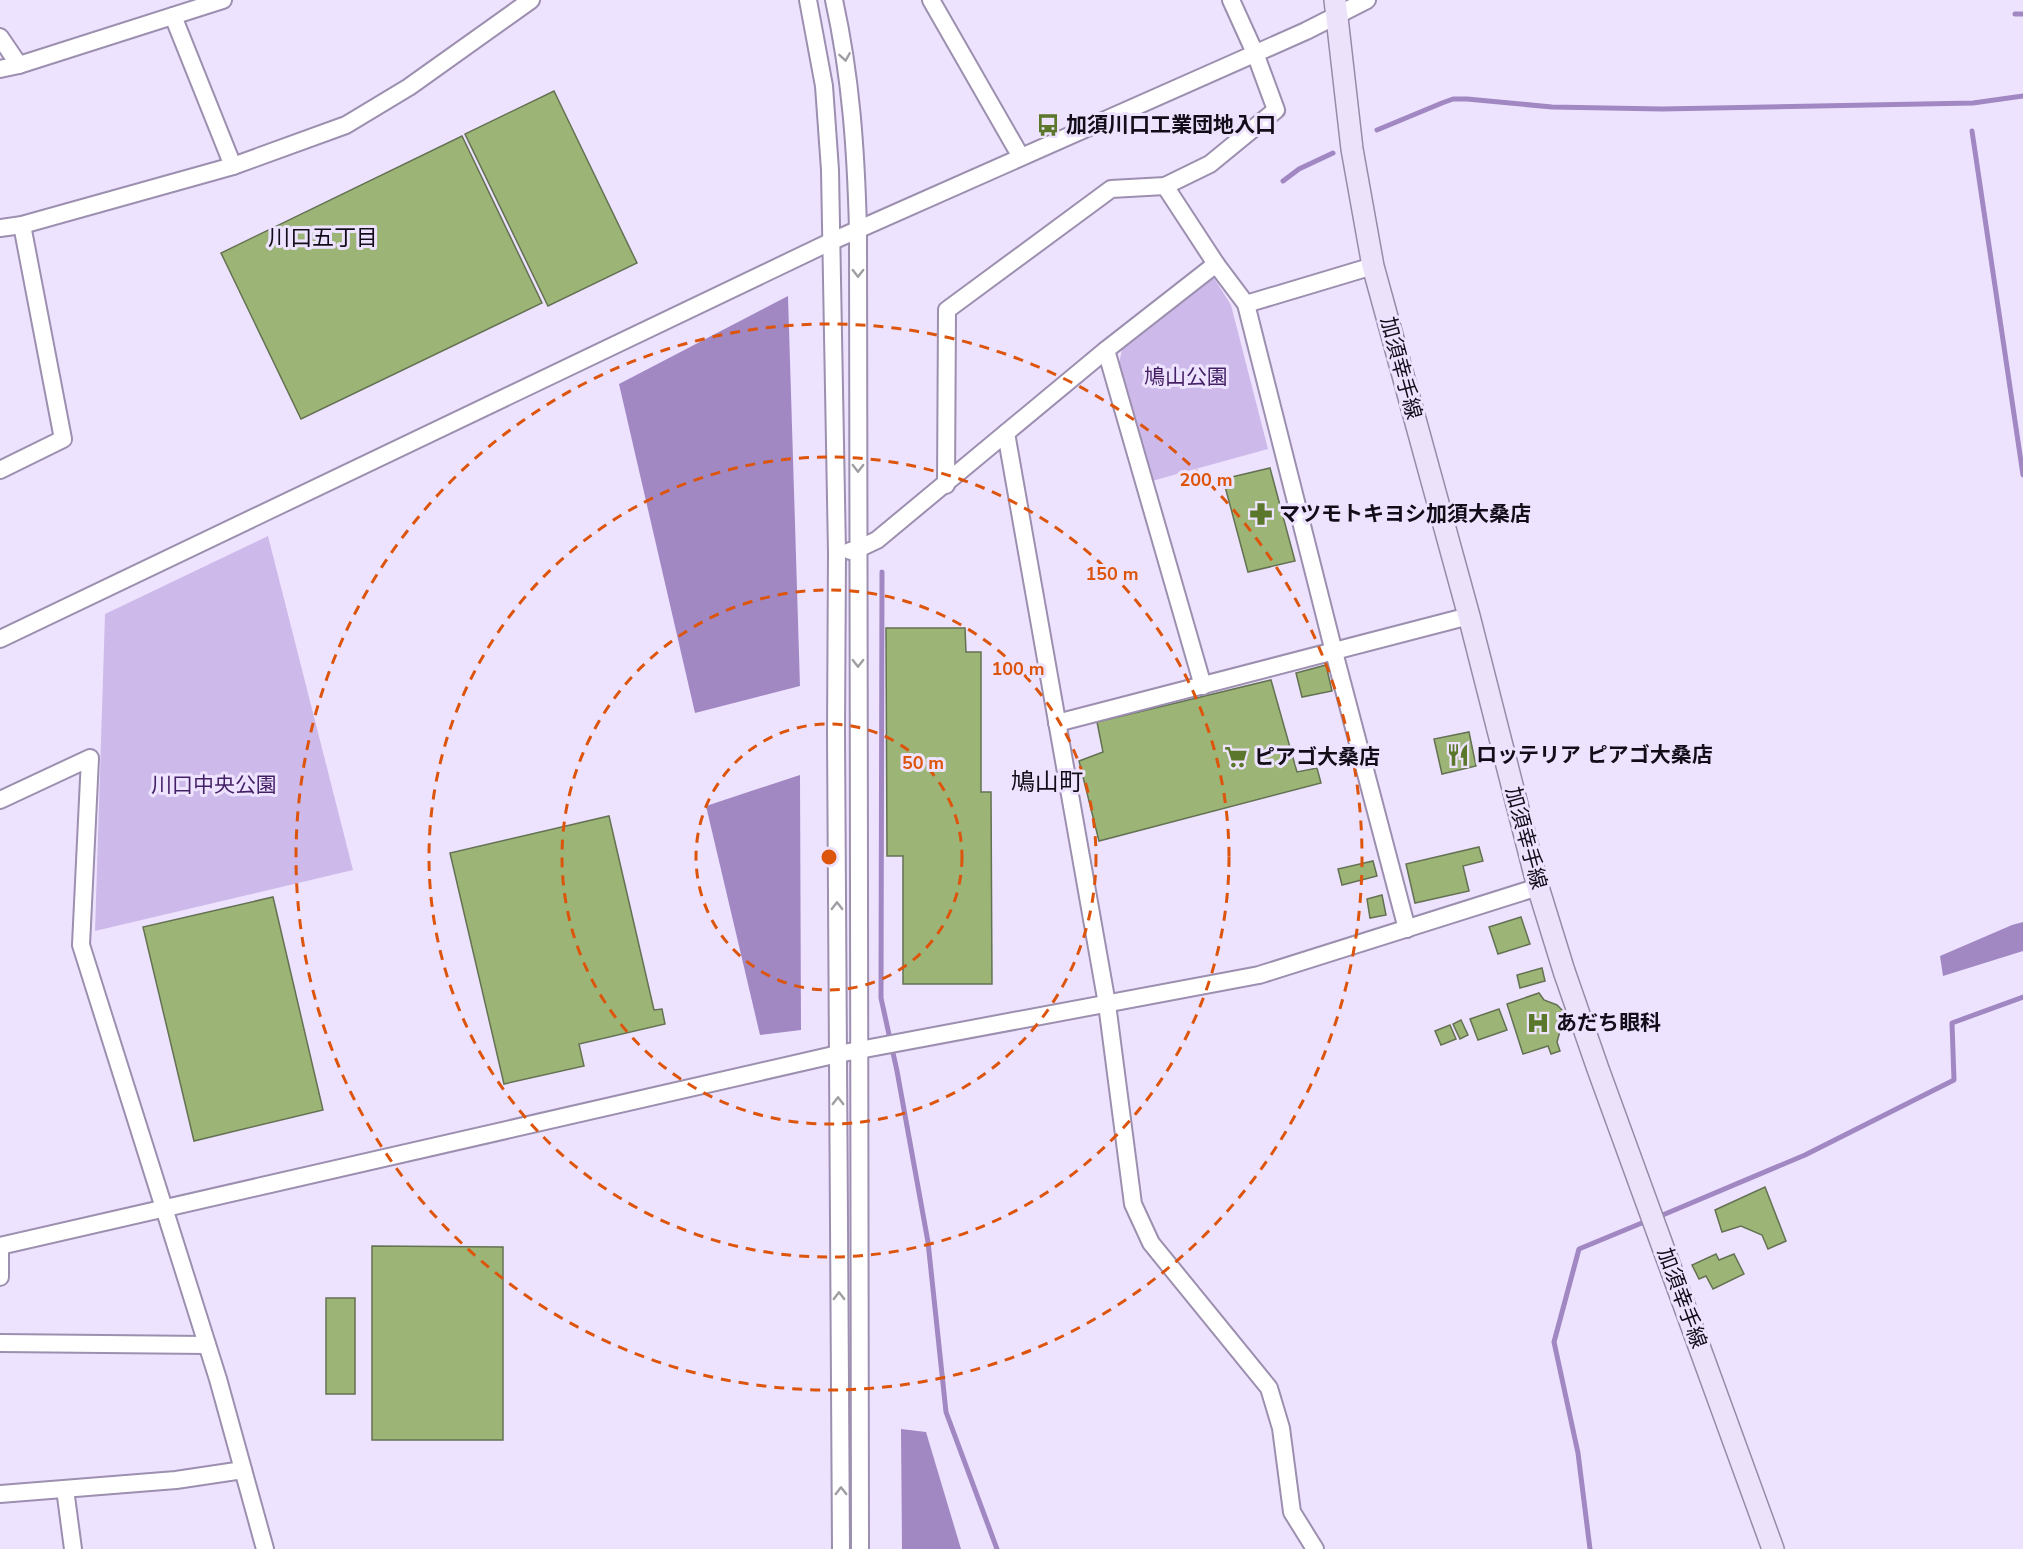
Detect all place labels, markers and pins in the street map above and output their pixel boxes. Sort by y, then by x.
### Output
place label: 加須川口工業団地入口 [1066,111,1276,139]
bus stop icon: 加須川口工業団地入口 [1035,112,1061,138]
place label: マツモトキヨシ加須大桑店 [1279,500,1531,528]
pharmacy icon: マツモトキヨシ加須大桑店 [1248,501,1274,527]
place label: ロッテリア ピアゴ大桑店 [1476,741,1713,769]
restaurant icon: ロッテリア ピアゴ大桑店 [1445,742,1471,768]
place label: ピアゴ大桑店 [1254,743,1380,771]
supermarket icon: ピアゴ大桑店 [1223,744,1249,770]
centre of rings [819,847,839,867]
place label: あだち眼科 [1556,1009,1661,1037]
hospital icon: あだち眼科 [1525,1010,1551,1036]

